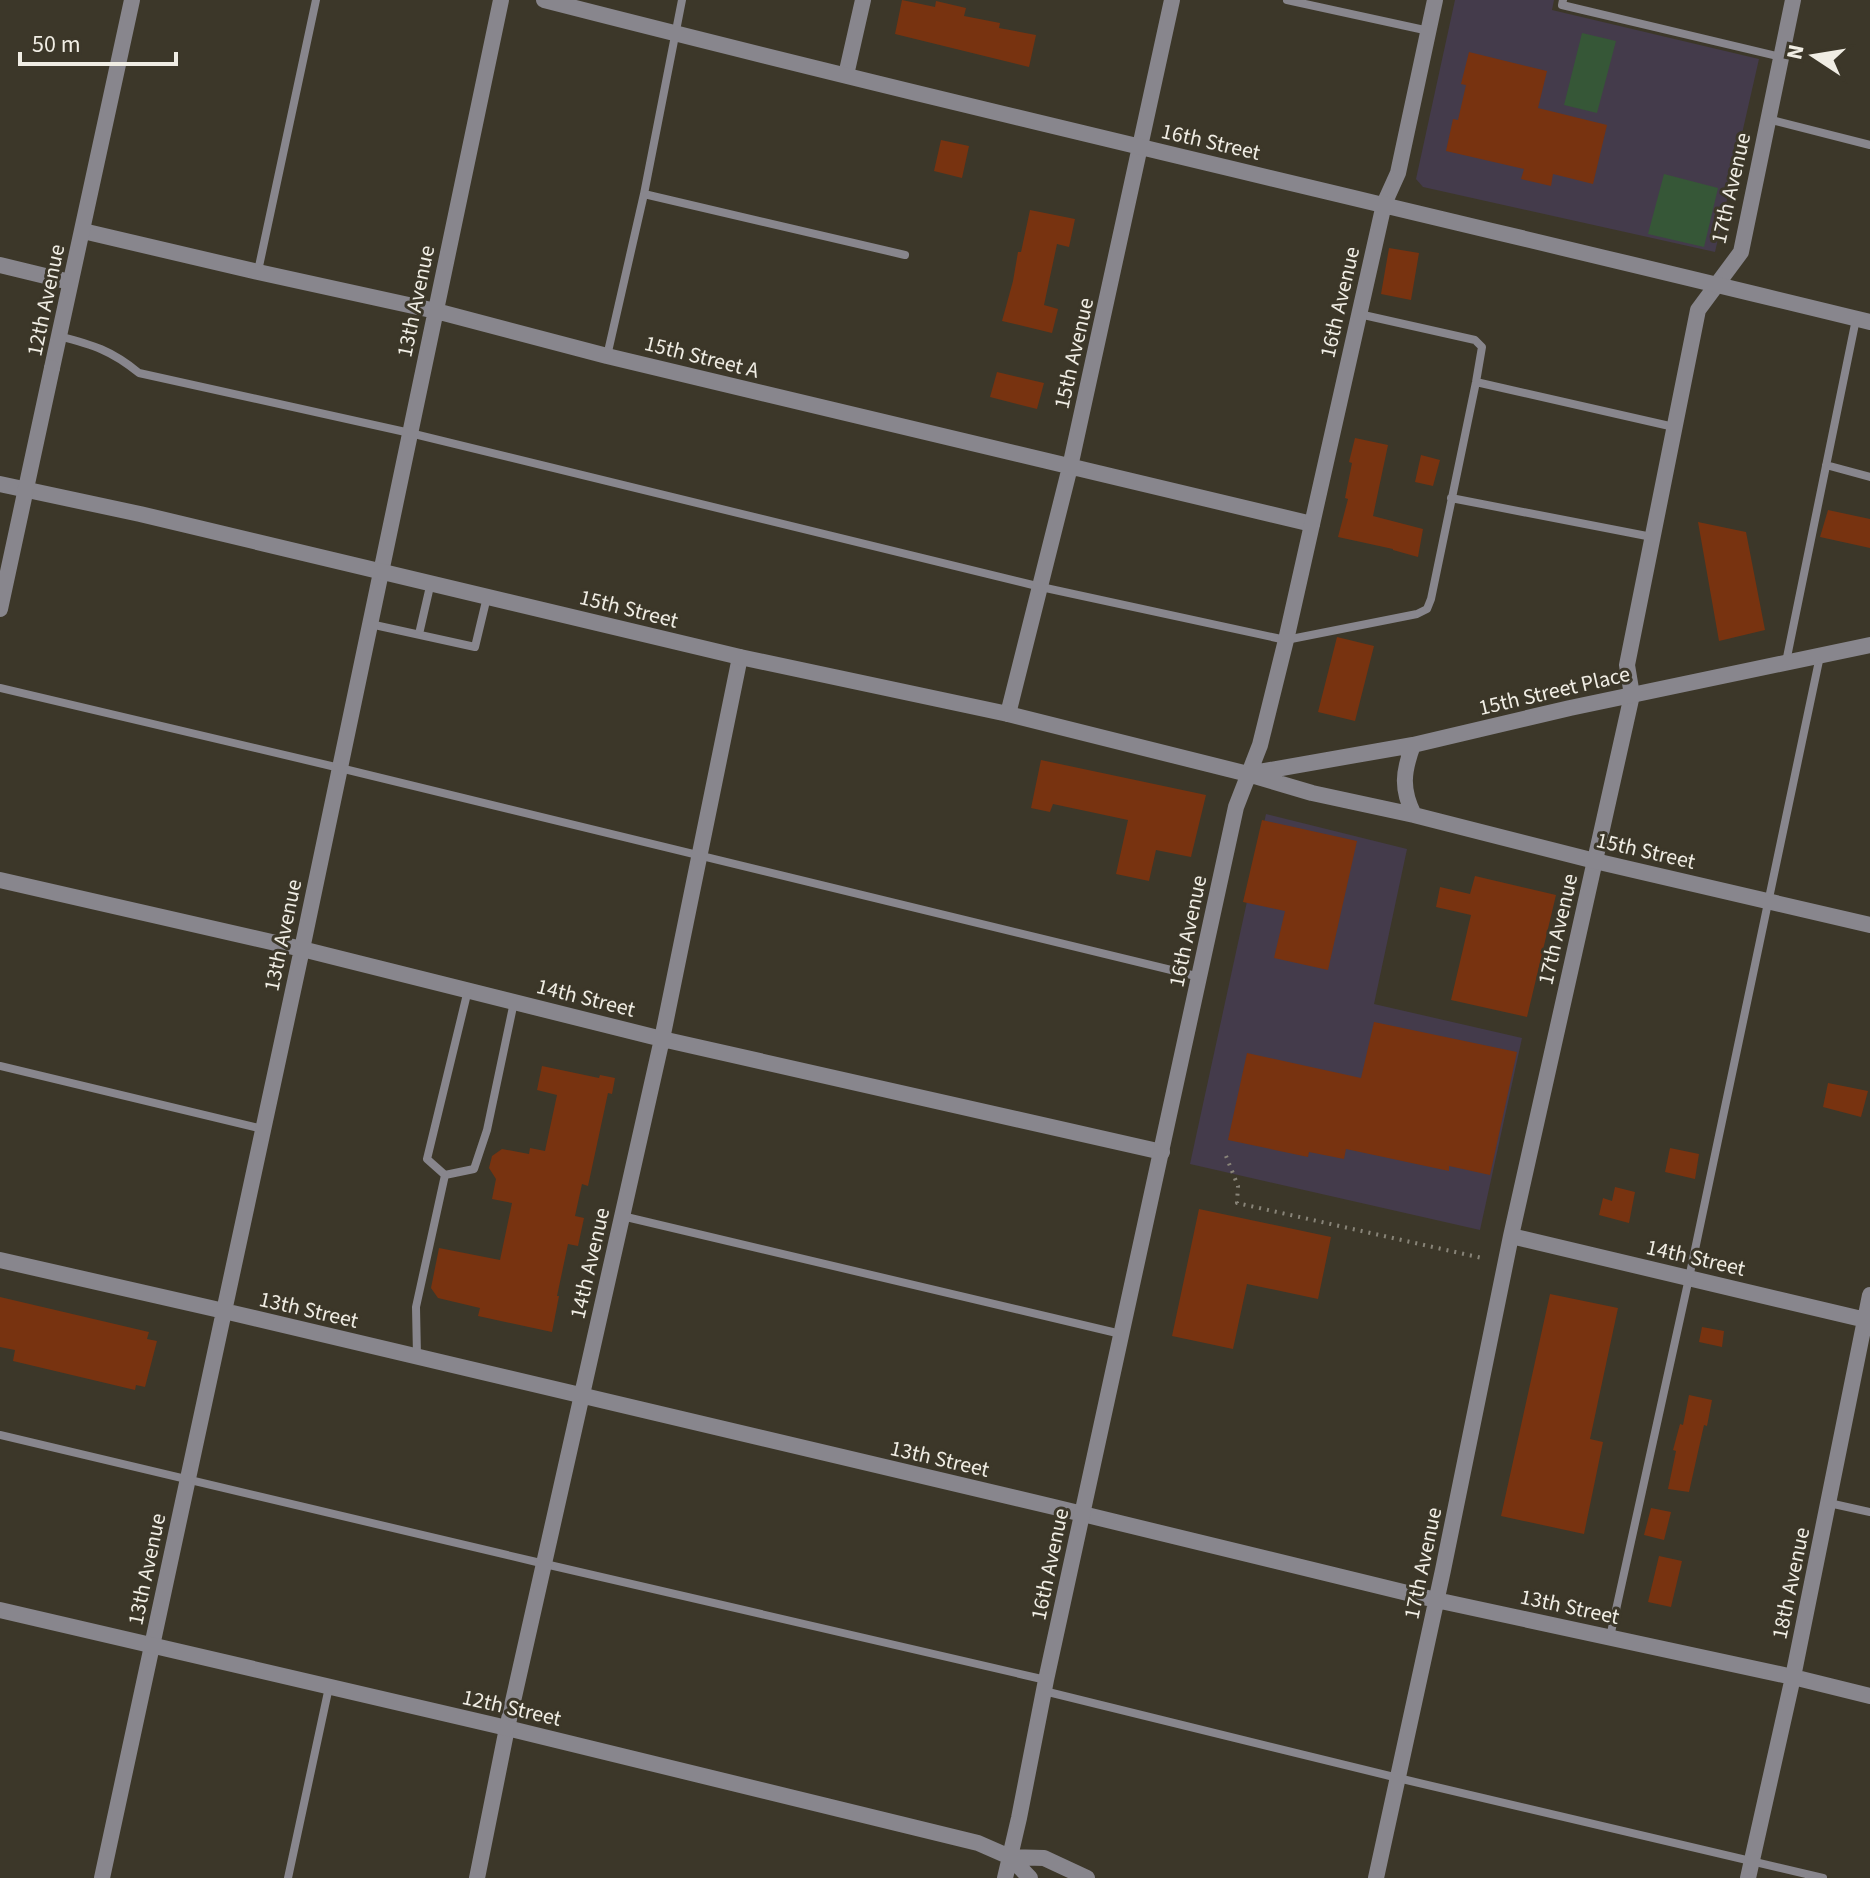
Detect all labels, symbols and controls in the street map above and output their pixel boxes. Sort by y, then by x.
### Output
scale bar [20,16,176,66]
north arrow [1774,16,1854,96]
text: 50 m [32,27,81,62]
text: N [1778,42,1813,63]
street label: 16th Street [1158,115,1264,169]
street label: 17th Avenue [1703,129,1759,247]
street label: 12th Avenue [19,241,73,359]
street label: 13th Avenue [389,242,443,360]
street label: 16th Avenue [1312,243,1368,361]
street label: 15th Avenue [1046,294,1102,412]
street label: 15th Street A [641,327,763,387]
street label: 15th Street [576,581,682,637]
street label: 15th Street Place [1475,658,1633,724]
street label: 15th Street [1593,824,1699,878]
street label: 17th Avenue [1530,870,1586,988]
street label: 16th Avenue [1161,872,1215,990]
street label: 13th Avenue [256,876,310,994]
street label: 14th Street [533,970,639,1026]
street label: 14th Avenue [562,1204,618,1322]
street label: 14th Street [1643,1231,1749,1285]
street label: 13th Street [256,1283,362,1337]
street label: 13th Street [887,1432,993,1486]
street label: 17th Avenue [1396,1504,1450,1622]
street label: 16th Avenue [1023,1505,1077,1623]
street label: 13th Avenue [120,1510,174,1628]
street label: 18th Avenue [1764,1524,1818,1642]
street label: 13th Street [1517,1581,1623,1633]
street label: 12th Street [459,1681,565,1735]

